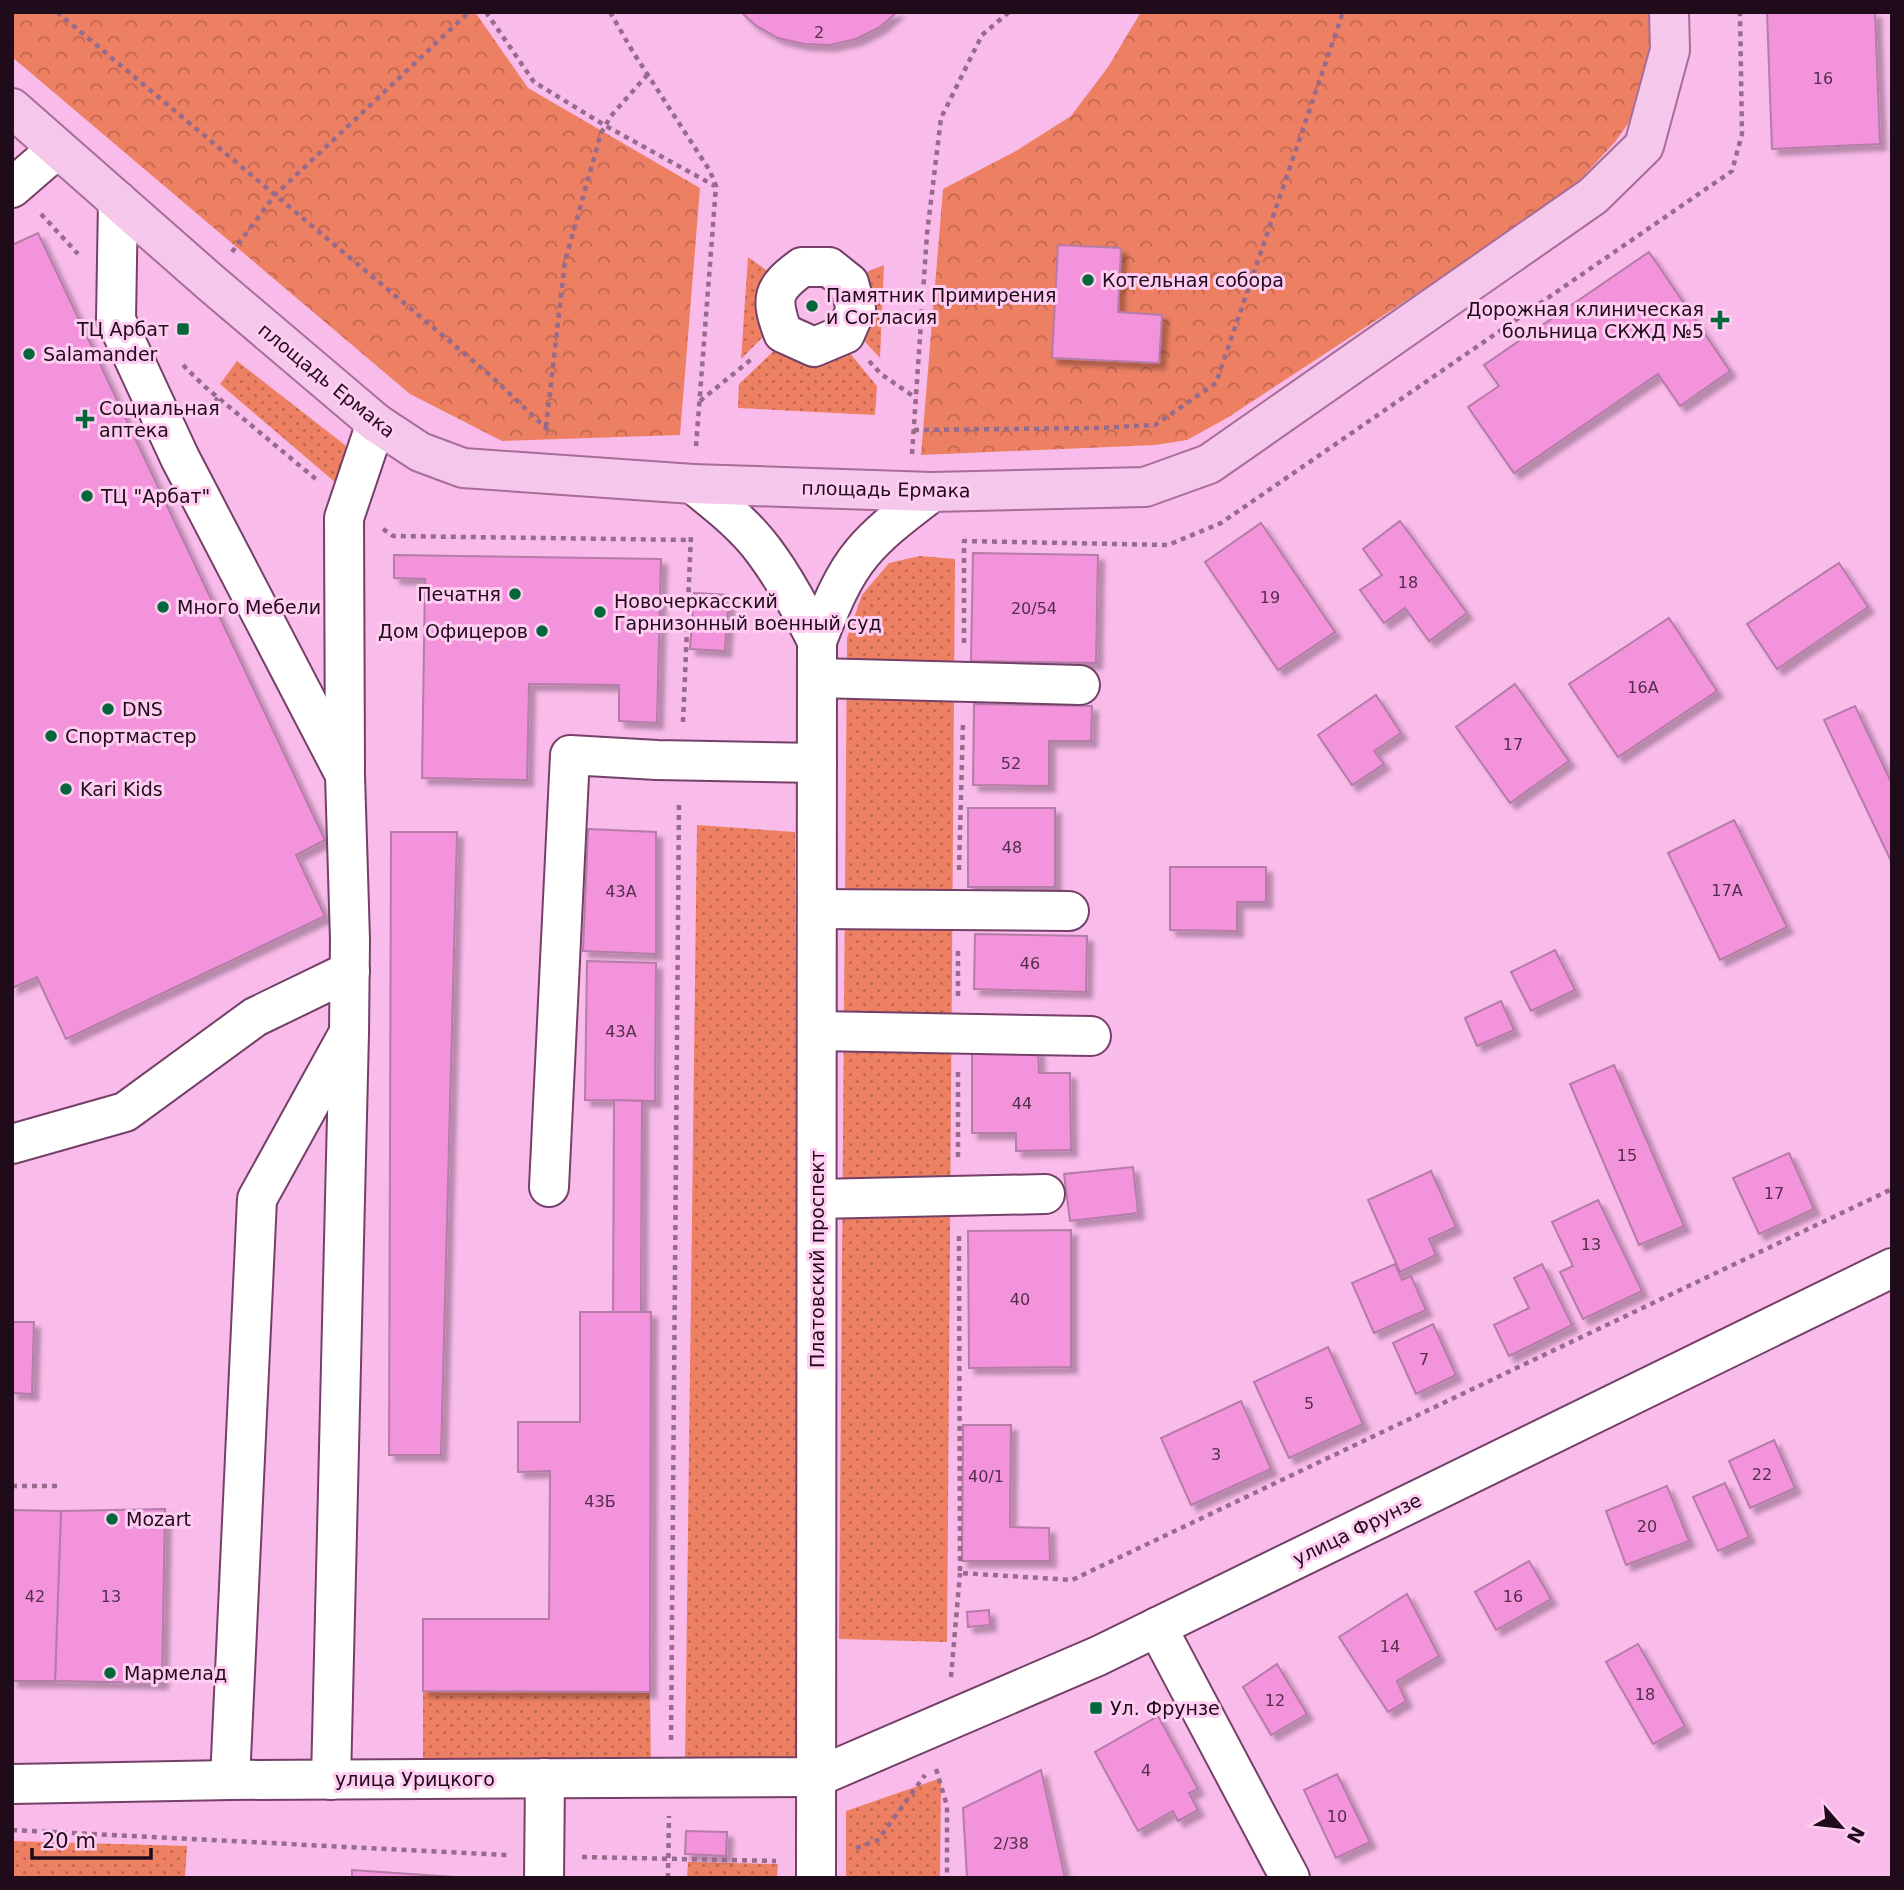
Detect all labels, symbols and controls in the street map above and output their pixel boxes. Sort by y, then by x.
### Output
house number: 2 [814,23,824,42]
house number: 16 [1813,69,1833,88]
place label: Котельная собора [1102,269,1284,291]
marker: Котельная собора [1080,272,1096,288]
place label: Памятник Примирения и Cогласия [826,284,1056,328]
marker: Памятник Примирения и Cогласия [804,298,820,314]
place label: Дорожная клиническая больница СКЖД №5 [1467,298,1704,342]
marker: Дорожная клиническая больница СКЖД №5 [1710,310,1730,330]
place label: ТЦ Арбат [76,318,169,340]
street label: площадь Ермака [254,318,400,442]
marker: ТЦ Арбат [175,321,191,337]
place label: Salamander [43,343,158,365]
marker: Salamander [21,346,37,362]
place label: Социальная аптека [99,397,220,441]
marker: Социальная аптека [77,411,93,427]
street label: площадь Ермака [801,477,971,501]
place label: ТЦ "Арбат" [100,485,210,507]
marker: ТЦ "Арбат" [79,488,95,504]
house number: 18 [1398,573,1418,592]
place label: Печатня [417,583,501,605]
marker: Печатня [507,586,523,602]
house number: 19 [1260,588,1280,607]
place label: Новочеркасский Гарнизонный военный суд [614,590,882,634]
place label: Много Мебели [177,596,321,618]
marker: Много Мебели [155,599,171,615]
house number: 20/54 [1011,599,1057,618]
marker: Новочеркасский Гарнизонный военный суд [592,604,608,620]
place label: Дом Офицеров [378,620,528,642]
marker: Дом Офицеров [534,623,550,639]
house number: 16А [1627,678,1659,697]
place label: DNS [122,698,163,720]
marker: DNS [100,701,116,717]
place label: Спортмастер [65,725,197,747]
marker: Спортмастер [43,728,59,744]
house number: 17 [1503,735,1523,754]
house number: 52 [1001,754,1021,773]
place label: Kari Kids [80,778,163,800]
marker: Kari Kids [58,781,74,797]
house number: 48 [1002,838,1022,857]
house number: 17А [1711,881,1743,900]
house number: 43А [605,882,637,901]
house number: 46 [1020,954,1040,973]
house number: 43А [605,1022,637,1041]
house number: 44 [1012,1094,1032,1113]
house number: 15 [1617,1146,1637,1165]
street label: Платовский проспект [806,1150,828,1368]
house number: 17 [1764,1184,1784,1203]
house number: 13 [1581,1235,1601,1254]
house number: 40 [1010,1290,1030,1309]
house number: 7 [1419,1350,1429,1369]
house number: 5 [1304,1394,1314,1413]
house number: 3 [1211,1445,1221,1464]
house number: 22 [1752,1465,1772,1484]
house number: 40/1 [968,1467,1004,1486]
street label: улица Фрунзе [1289,1488,1425,1570]
house number: 43Б [584,1492,616,1511]
place label: Mozart [126,1508,191,1530]
marker: Mozart [104,1511,120,1527]
house number: 20 [1637,1517,1657,1536]
house number: 42 [25,1587,45,1606]
house number: 13 [101,1587,121,1606]
house number: 16 [1503,1587,1523,1606]
house number: 14 [1380,1637,1400,1656]
place label: Мармелад [124,1662,227,1684]
marker: Мармелад [102,1665,118,1681]
house number: 18 [1635,1685,1655,1704]
house number: 12 [1265,1691,1285,1710]
place label: Ул. Фрунзе [1110,1697,1220,1719]
marker: Ул. Фрунзе [1088,1700,1104,1716]
house number: 4 [1141,1761,1151,1780]
street label: улица Урицкого [335,1768,495,1790]
north arrow [1806,1792,1876,1862]
house number: 10 [1327,1807,1347,1826]
scale bar [32,1816,150,1860]
text: N [1843,1823,1869,1847]
text: 20 m [42,1829,96,1853]
house number: 2/38 [993,1834,1029,1853]

